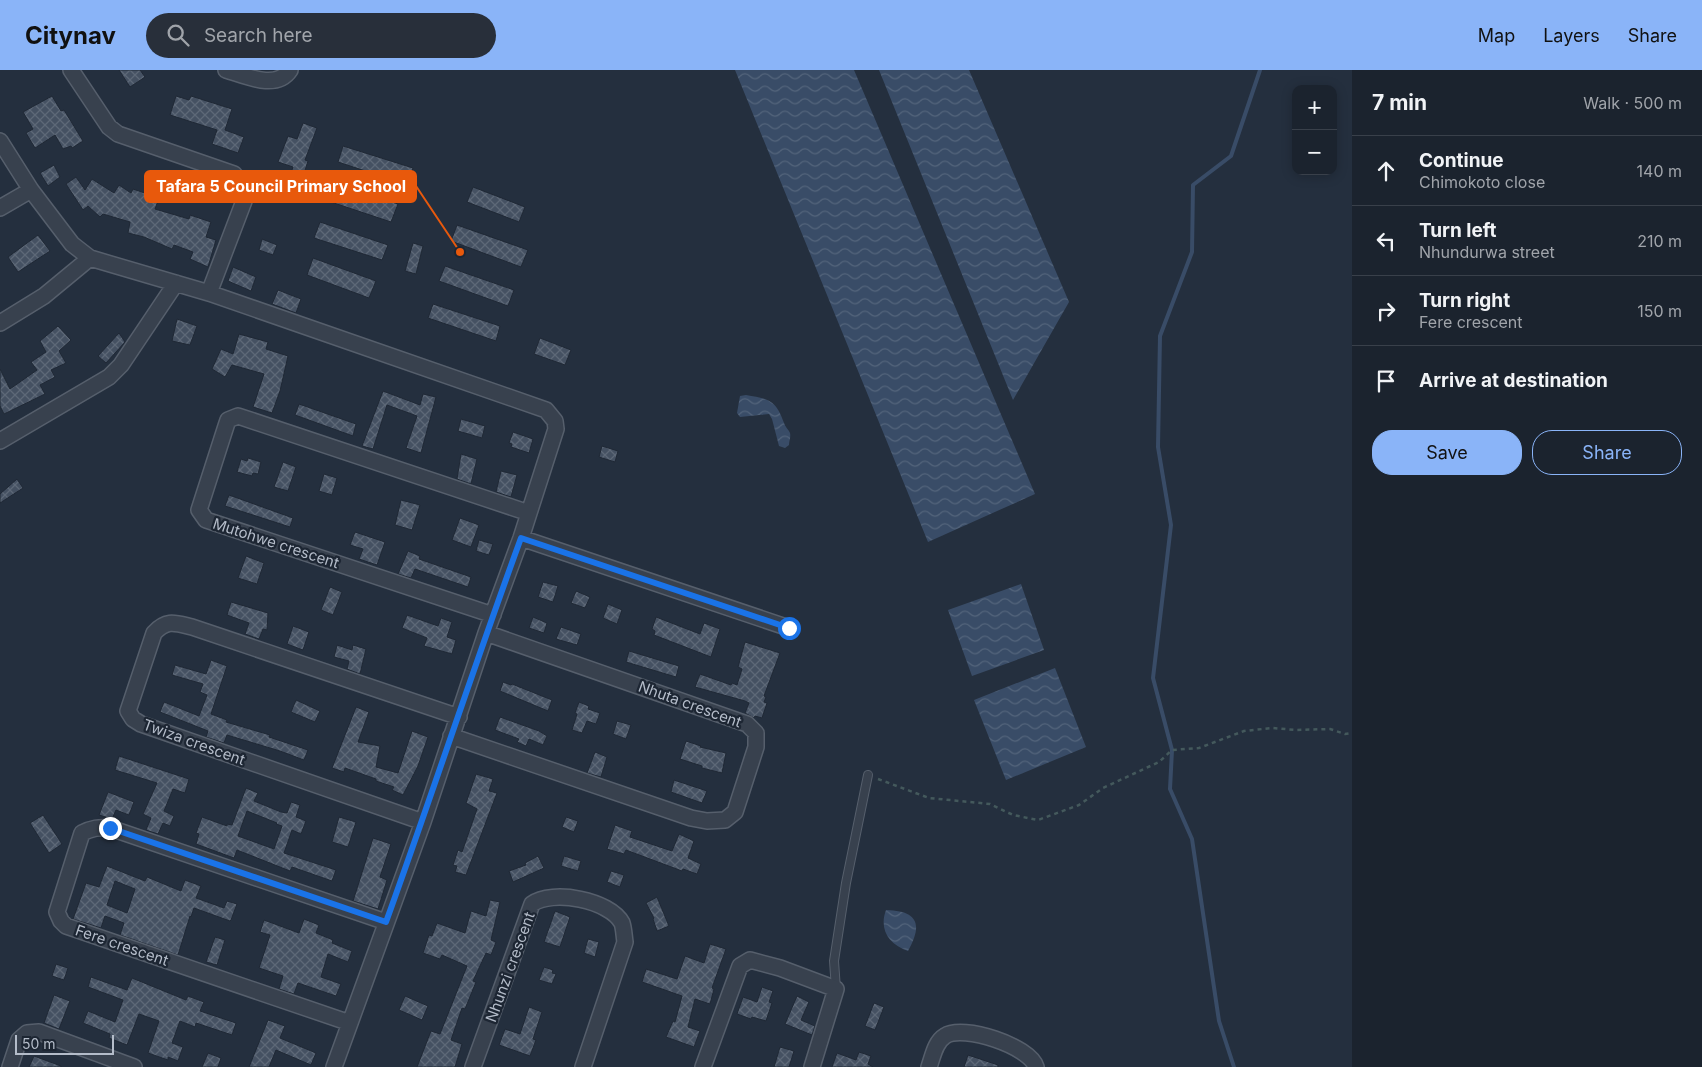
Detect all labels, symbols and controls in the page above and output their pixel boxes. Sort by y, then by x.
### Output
search box [146,13,496,58]
text: Citynav [25,21,116,50]
icon: search [164,21,192,49]
text: Search here [204,24,313,47]
text: Map [1478,25,1515,46]
text: Layers [1543,25,1600,46]
text: Share [1628,25,1677,46]
map controls [1292,85,1337,175]
button: + [1292,85,1337,130]
text: 7 min [1372,90,1427,115]
text: Walk · 500 m [1583,93,1682,113]
button: − [1292,130,1337,175]
text: Continue [1419,149,1504,172]
icon: ahead [1372,157,1400,185]
text: 140 m [1637,161,1682,181]
callout: Tafara 5 Council Primary School [145,171,416,202]
text: Chimokoto close [1419,172,1545,192]
text: Tafara 5 Council Primary School [156,176,406,196]
text: Turn left [1419,219,1497,242]
icon: left [1372,227,1400,255]
text: 210 m [1637,231,1682,251]
text: Nhundurwa street [1419,242,1555,262]
text: Turn right [1419,289,1510,312]
icon: right [1372,297,1400,325]
text: 150 m [1637,301,1682,321]
text: Fere crescent [1419,312,1523,332]
icon: arrive [1372,367,1400,395]
text: Arrive at destination [1419,369,1608,392]
button: Save [1372,430,1522,475]
button: Share [1532,430,1682,475]
street label: Mutohwe crescent [210,514,342,572]
route start [778,617,801,640]
street label: Nhuta crescent [636,677,744,731]
street label: Twiza crescent [140,715,248,769]
route end [99,817,122,840]
street label: Nhunzi crescent [481,909,539,1025]
street label: Fere crescent [73,920,171,970]
scale bar [15,1032,114,1055]
text: 50 m [22,1035,56,1052]

